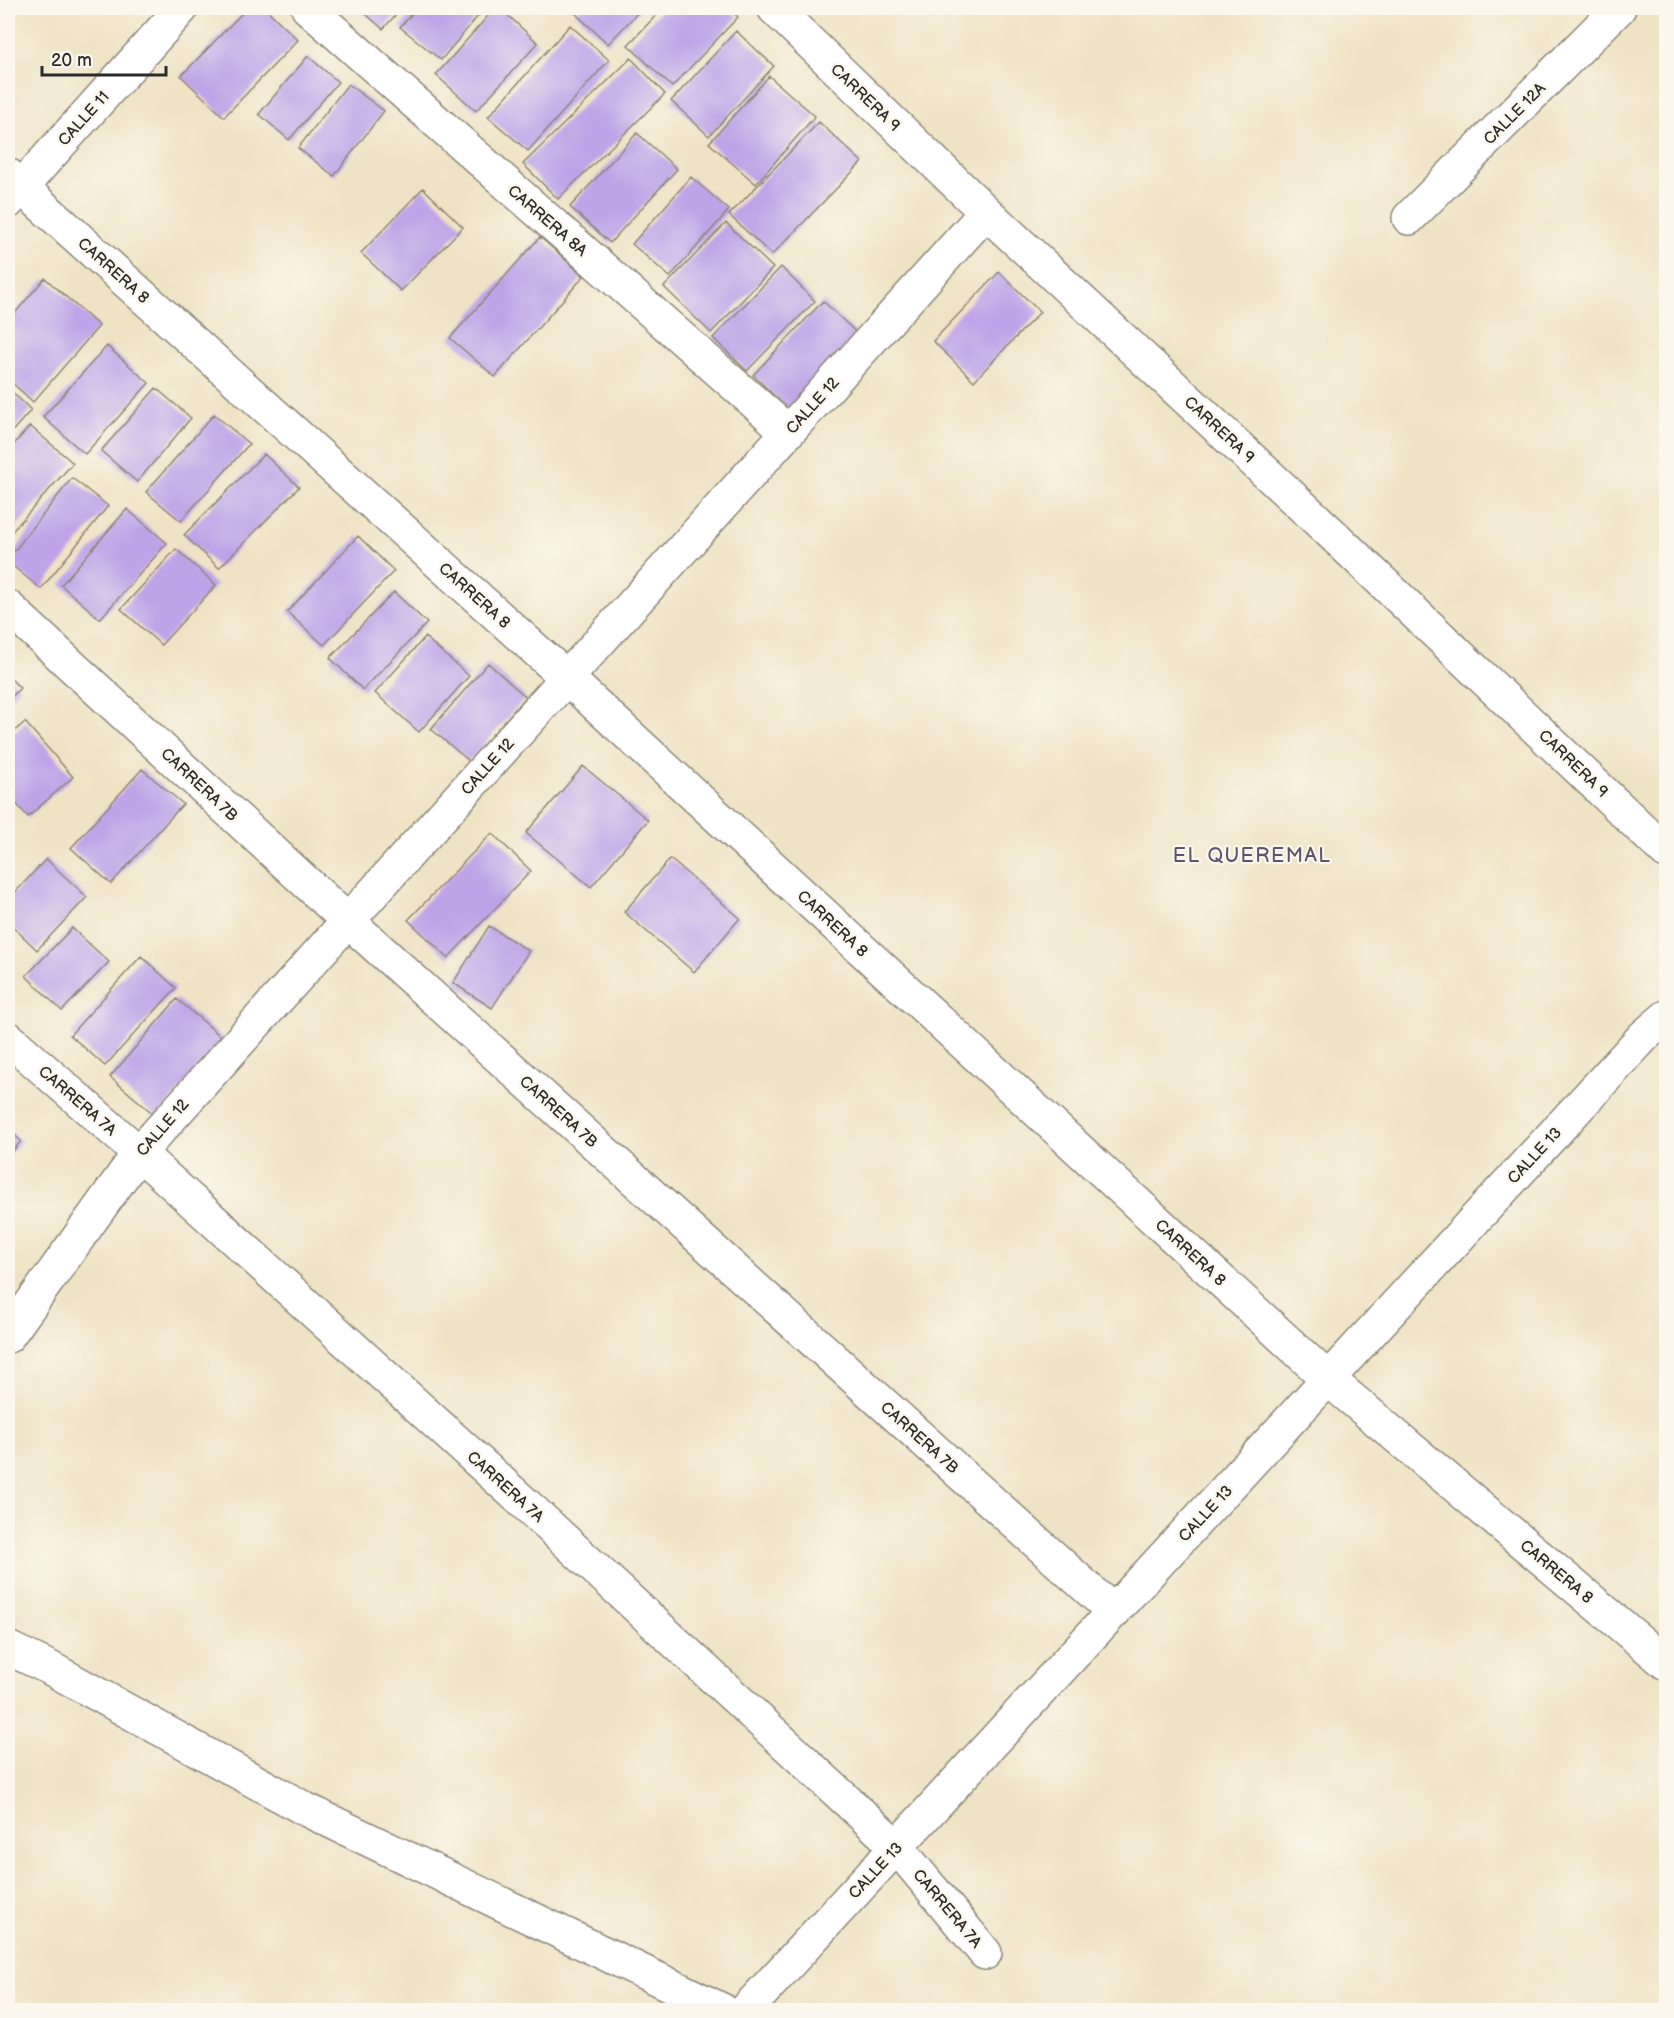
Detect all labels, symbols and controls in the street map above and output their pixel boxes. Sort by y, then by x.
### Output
scale bar [42,39,166,77]
text: 20 m [51,50,92,71]
street label: CARRERA 9 [826,60,904,136]
street label: CALLE 12A [1480,79,1550,149]
street label: CALLE 11 [55,88,114,150]
street label: CARRERA 8A [503,181,591,261]
street label: CARRERA 8 [73,234,153,308]
street label: CALLE 12 [783,373,844,438]
street label: CARRERA 9 [1180,393,1258,467]
street label: CARRERA 8 [434,559,514,633]
street label: CARRERA 9 [1534,726,1612,802]
street label: CALLE 12 [458,734,519,799]
street label: CARRERA 7B [157,745,241,826]
district label: EL QUEREMAL [1173,844,1331,868]
street label: CARRERA 8 [793,887,871,961]
street label: CARRERA 7A [34,1062,120,1140]
street label: CARRERA 7B [515,1072,601,1152]
street label: CALLE 12 [133,1095,194,1161]
street label: CALLE 13 [1504,1124,1566,1188]
street label: CARRERA 8 [1151,1216,1229,1290]
street label: CARRERA 7B [876,1398,962,1478]
street label: CARRERA 7A [463,1448,548,1527]
street label: CALLE 13 [1175,1482,1237,1546]
street label: CARRERA 8 [1516,1536,1596,1608]
street label: CALLE 13 [845,1839,907,1903]
street label: CARRERA 7A [908,1866,985,1952]

